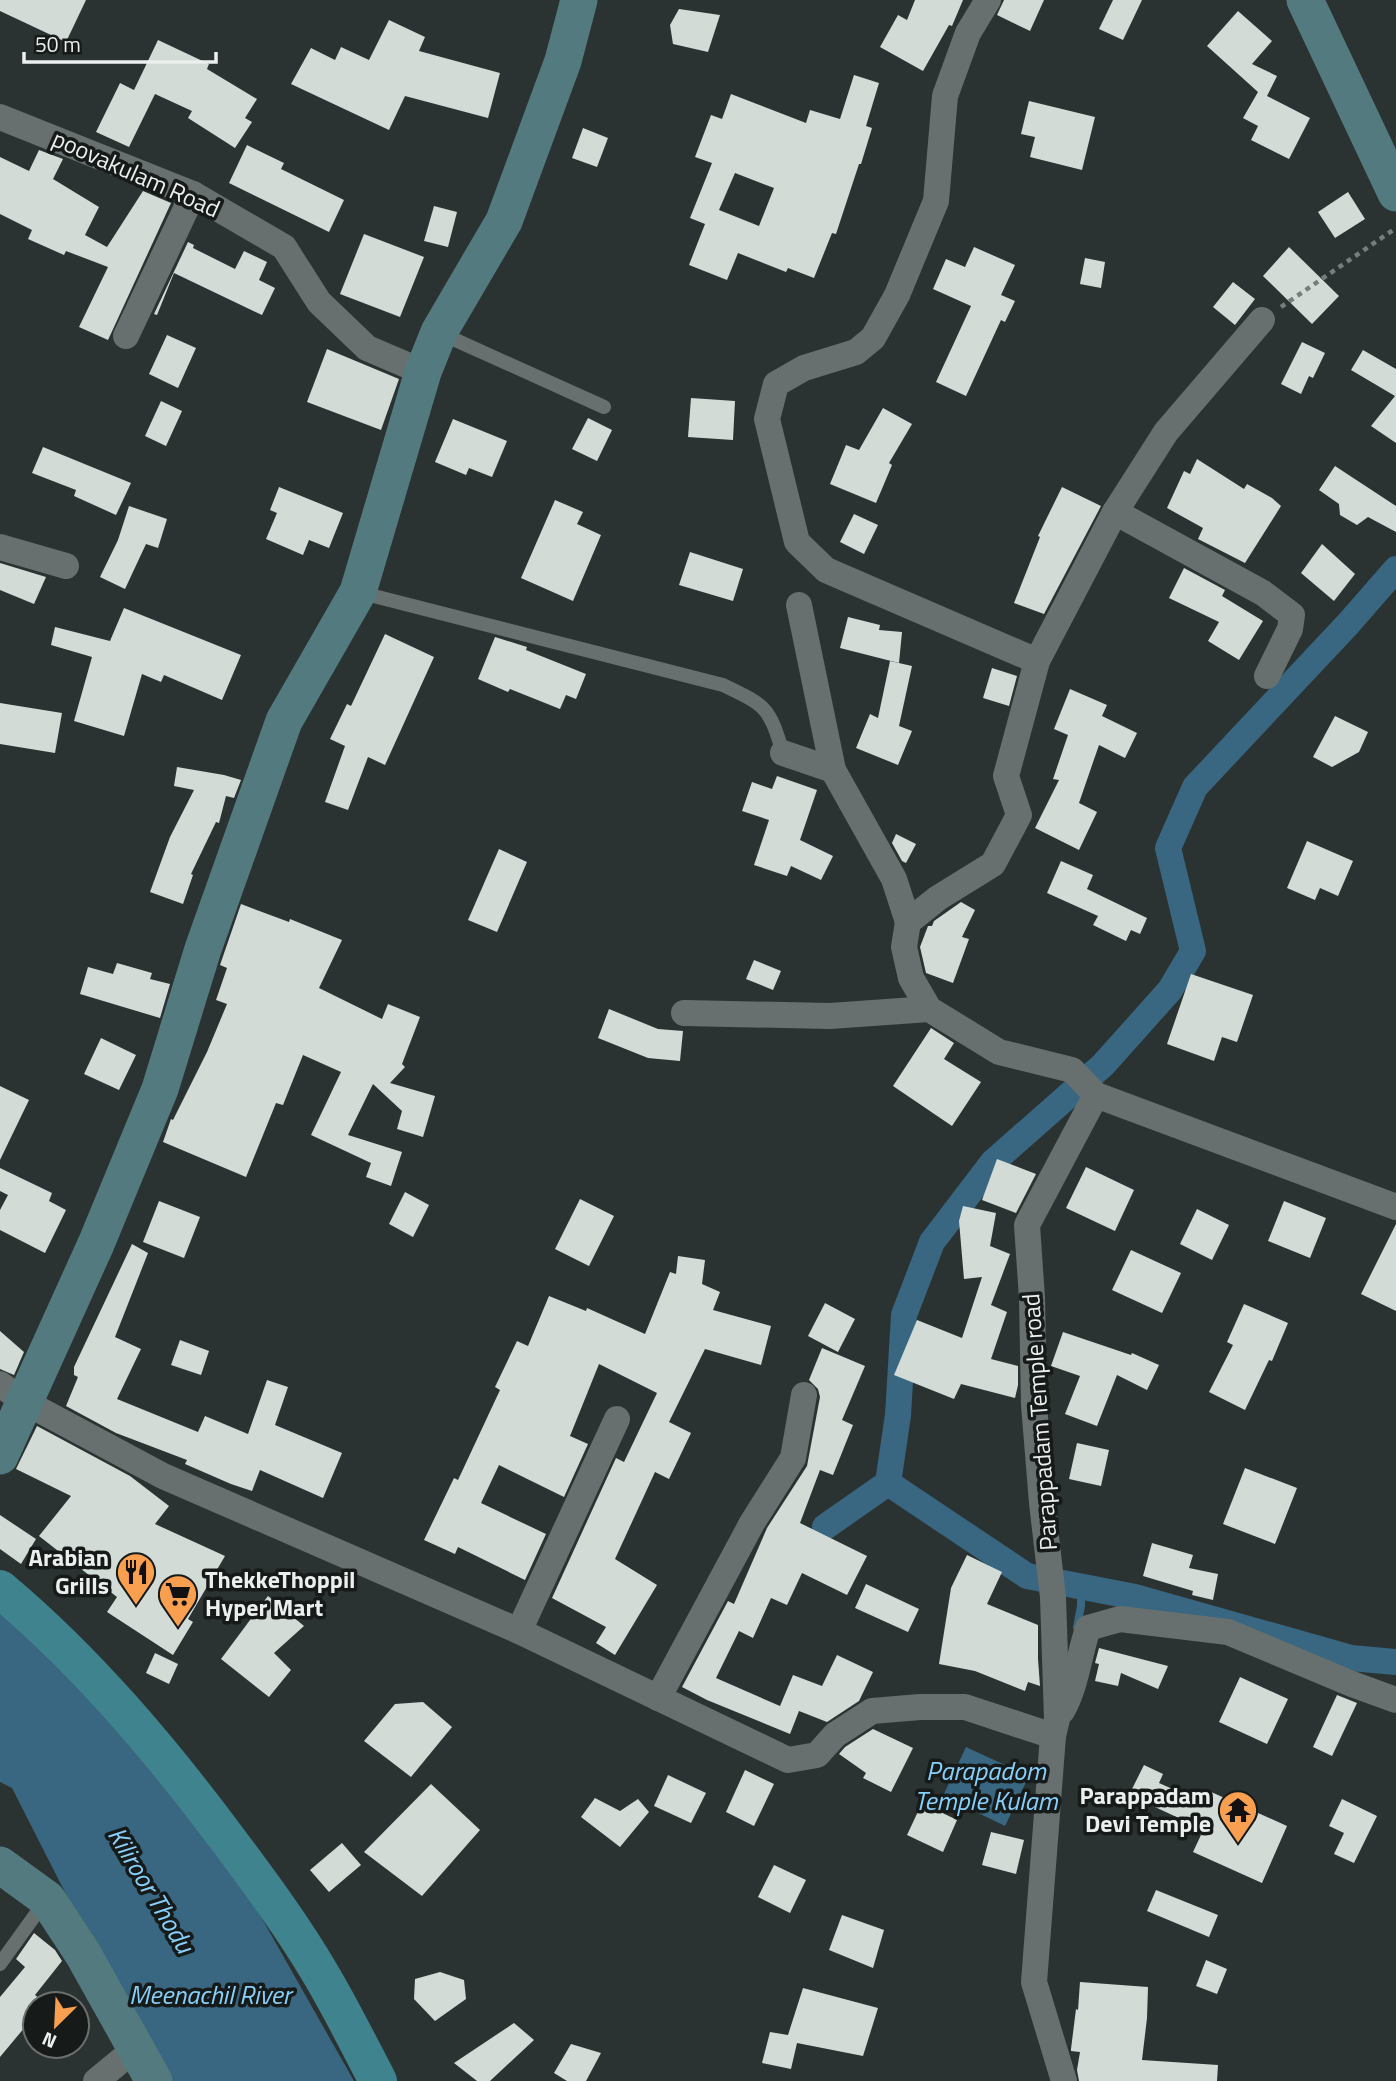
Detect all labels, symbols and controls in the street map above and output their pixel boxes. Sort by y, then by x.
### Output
scale bar [24,21,217,65]
text: 50 m [35,28,81,60]
street label: poovakulam Road [47,120,226,226]
street label: Parappadam Temple road [1012,1292,1066,1552]
place label: Arabian Grills [29,1539,109,1603]
restaurant icon: Arabian Grills [115,1551,157,1606]
place label: ThekkeThoppil Hyper Mart [205,1561,356,1625]
supermarket icon: ThekkeThoppil Hyper Mart [157,1573,199,1628]
water label: Parapadom Temple Kulam [914,1751,1059,1820]
place label: Parappadam Devi Temple [1080,1777,1211,1841]
temple icon: Parappadam Devi Temple [1217,1789,1259,1844]
water label: Kiliroor Thodu [98,1819,206,1962]
water label: Meenachil River [129,1975,294,2014]
north arrow [21,1990,91,2060]
text: N [37,2025,61,2057]

